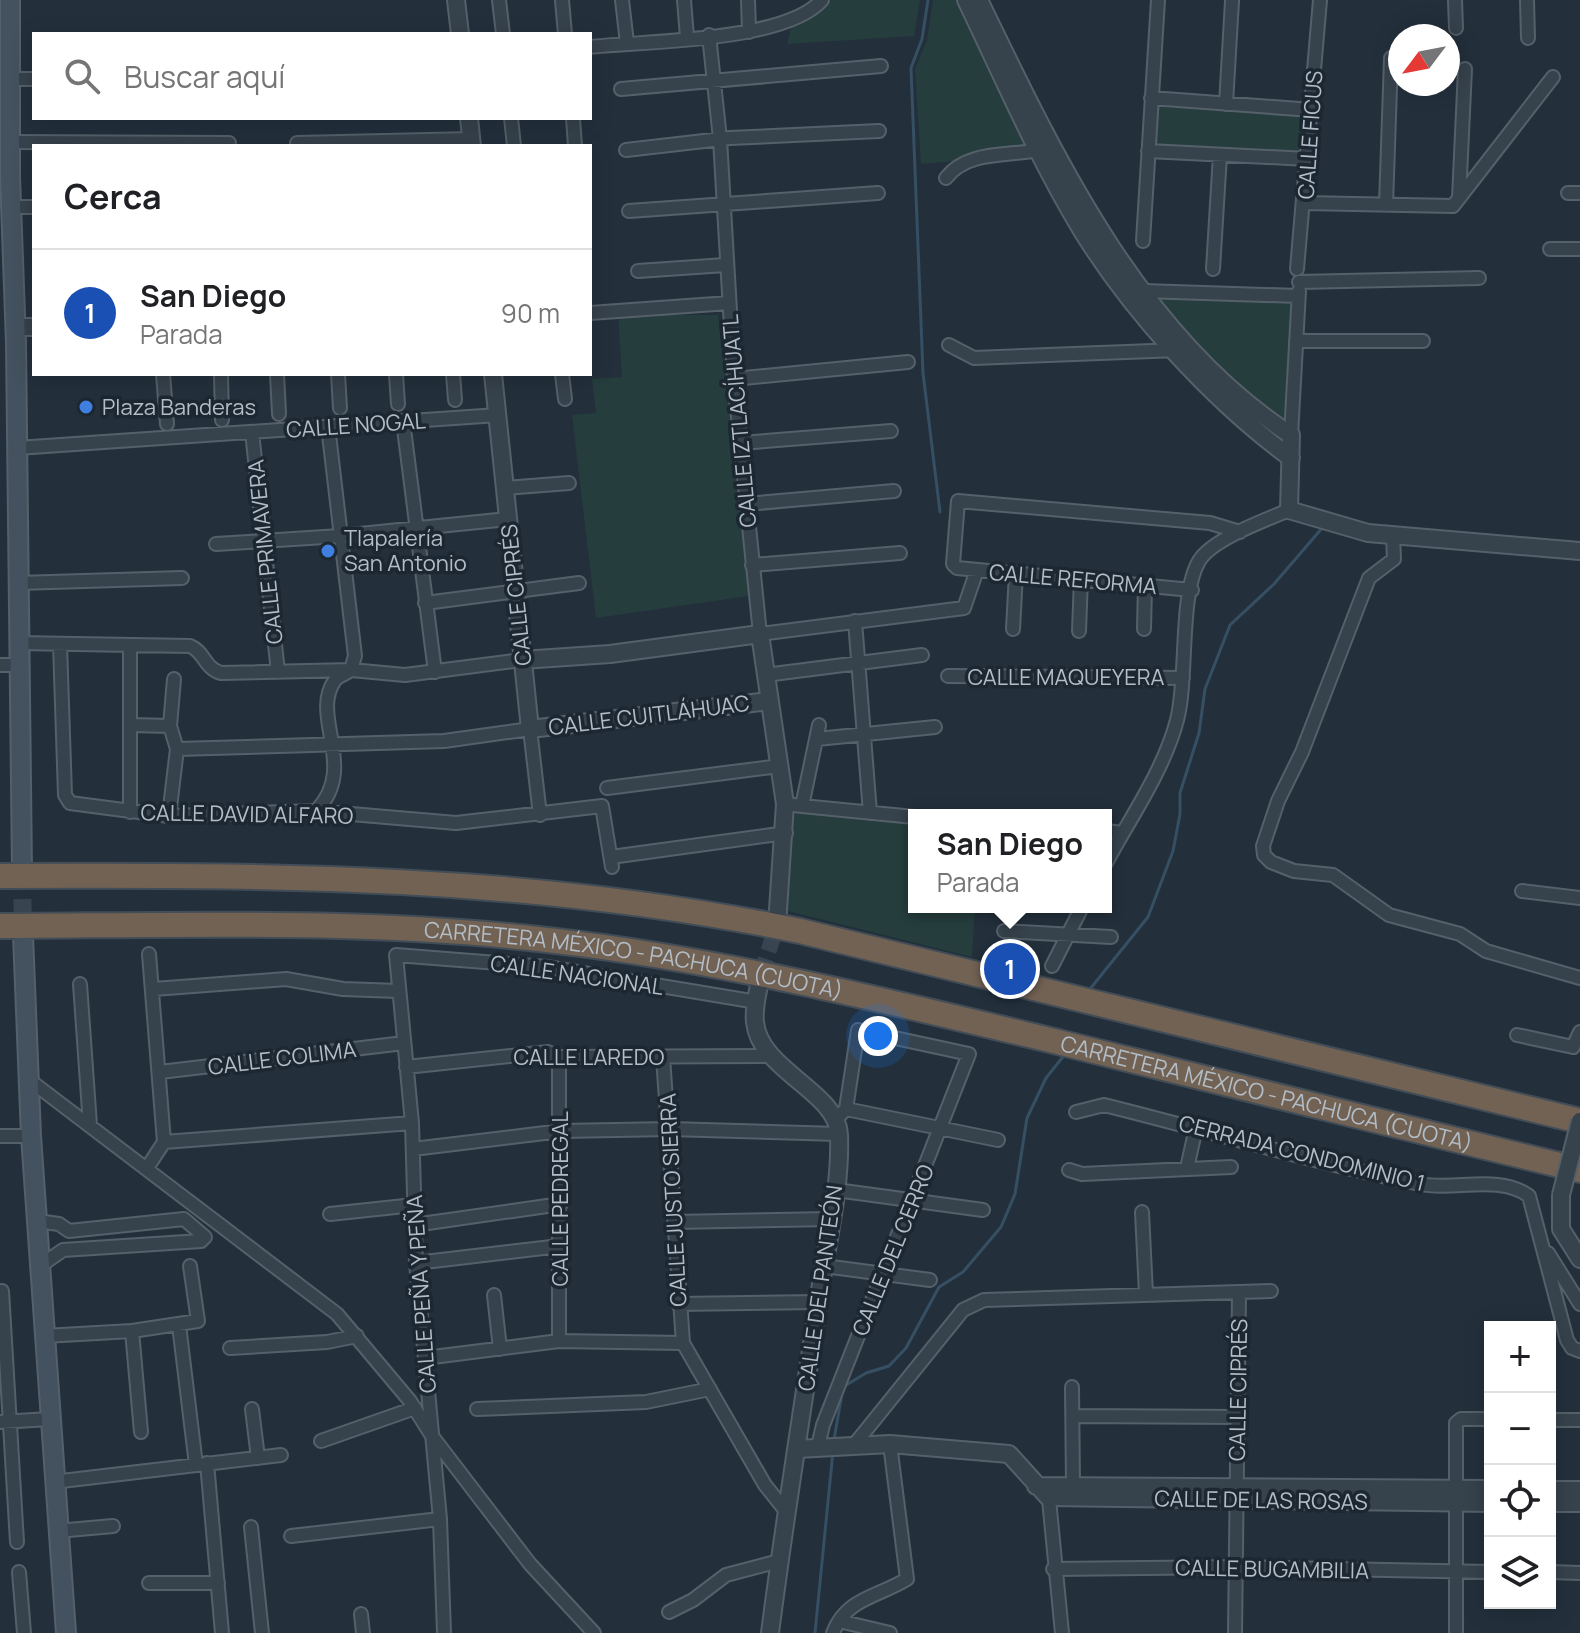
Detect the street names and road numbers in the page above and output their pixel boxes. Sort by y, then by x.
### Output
street label: CALLE FICUS [1291,70,1329,200]
street label: CALLE IZTLACÍHUATL [715,313,763,529]
street label: CALLE NOGAL [285,405,427,445]
street label: CALLE PRIMAVERA [240,458,290,646]
street label: CALLE CIPRÉS [494,523,538,667]
street label: CALLE REFORMA [988,557,1158,601]
street label: CALLE MAQUEYERA [967,662,1165,692]
street label: CALLE CUITLÁHUAC [547,688,751,742]
street label: CALLE DAVID ALFARO [140,797,354,831]
street label: CARRETERA MÉXICO - PACHUCA (CUOTA) [423,915,846,1006]
street label: CALLE NACIONAL [489,948,665,1002]
street label: CARRETERA MÉXICO - PACHUCA (CUOTA) [1058,1028,1476,1158]
street label: CALLE COLIMA [206,1034,358,1082]
street label: CALLE LAREDO [514,1042,665,1072]
street label: CALLE JUSTO SIERRA [652,1093,694,1307]
street label: CERRADA CONDOMINIO 1 [1176,1108,1428,1198]
street label: CALLE PEDREGAL [545,1111,575,1287]
street label: CALLE DEL CERRO [845,1160,941,1340]
street label: CALLE DEL PANTEÓN [791,1183,849,1393]
street label: CALLE PEÑA Y PEÑA [399,1194,443,1394]
street label: CALLE CIPRÉS [1222,1319,1254,1461]
street label: CALLE DE LAS ROSAS [1154,1483,1368,1517]
street label: CALLE BUGAMBILIA [1175,1552,1369,1586]

